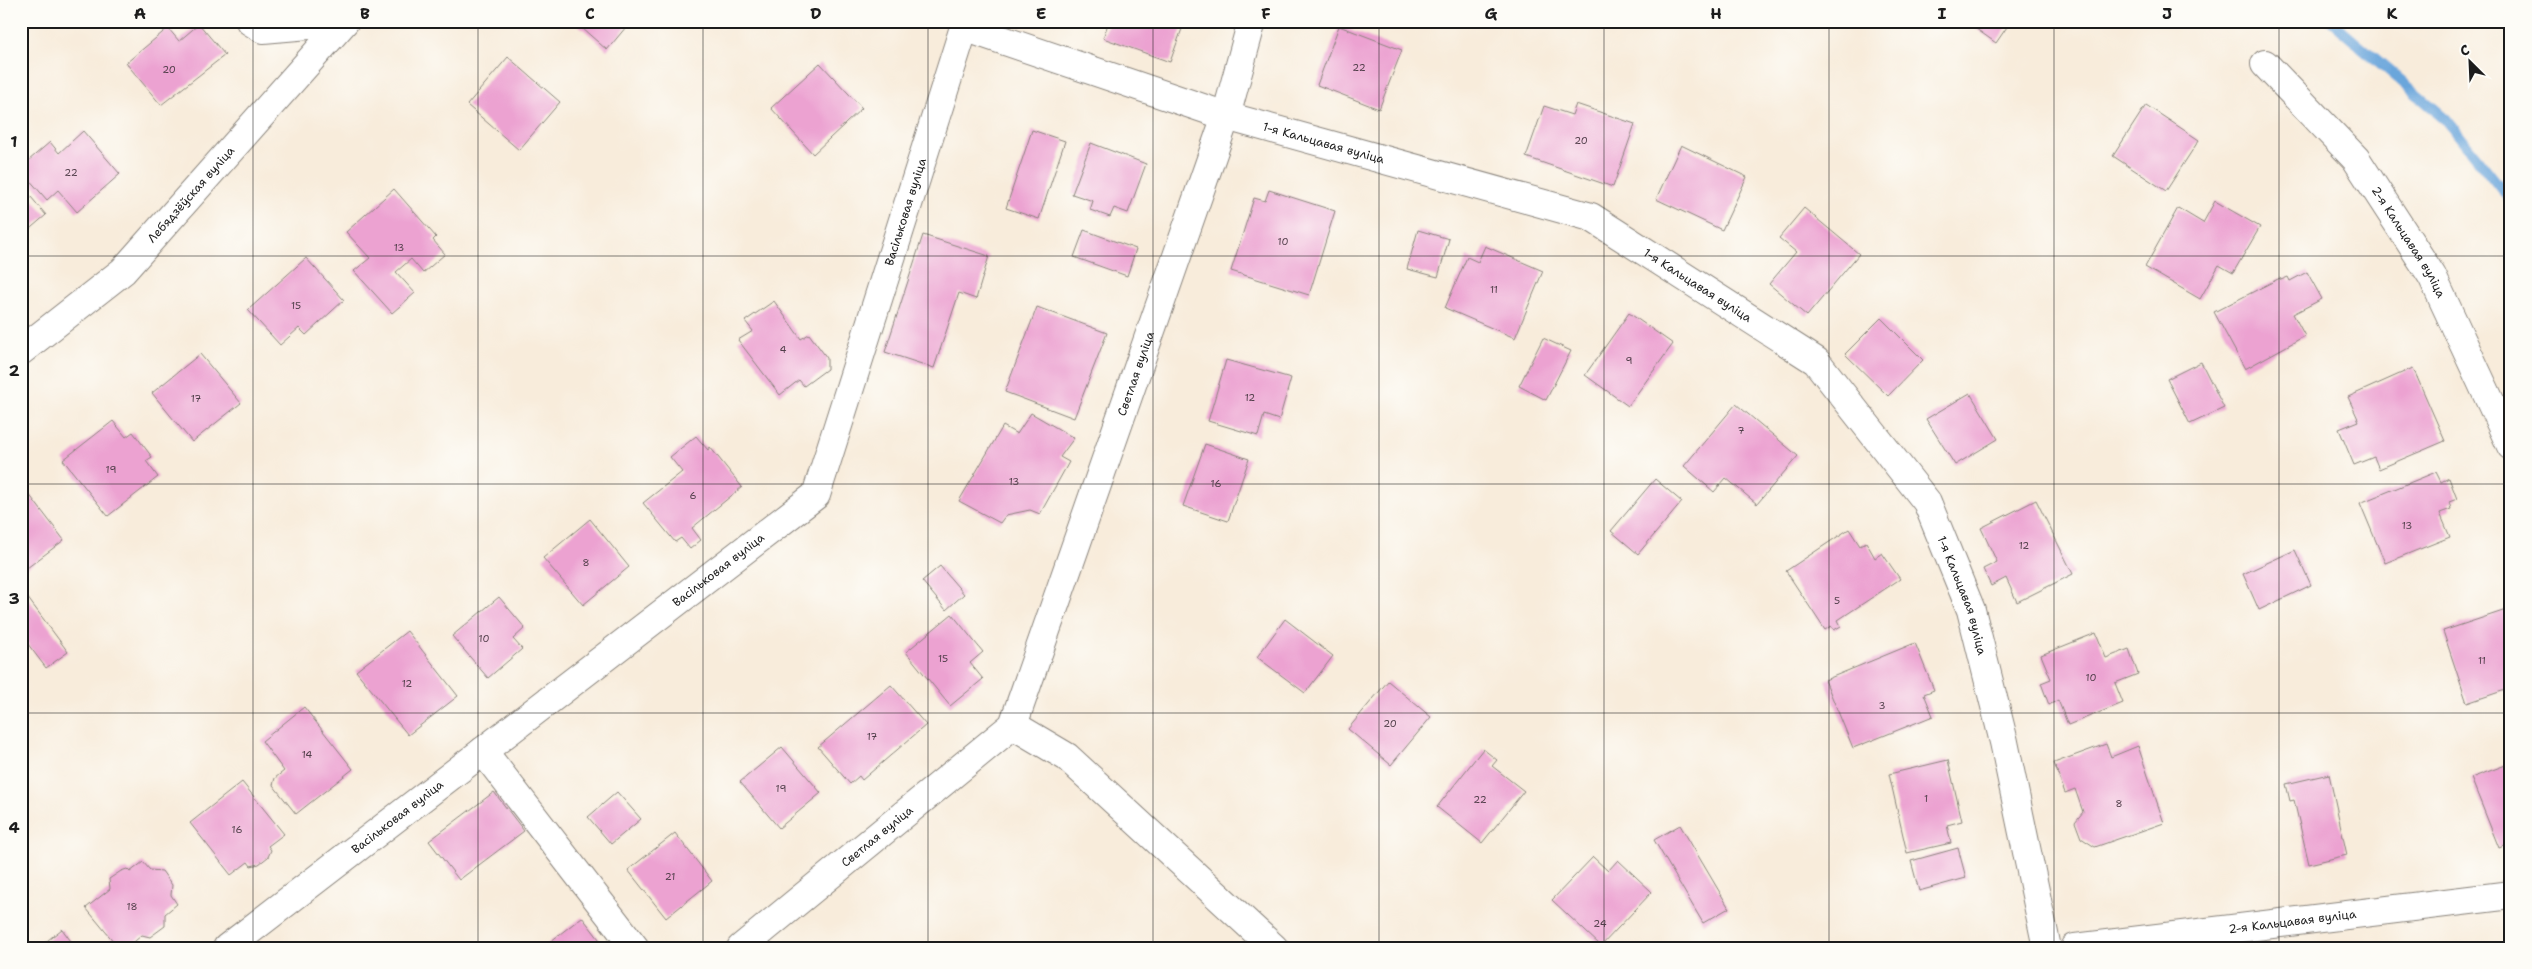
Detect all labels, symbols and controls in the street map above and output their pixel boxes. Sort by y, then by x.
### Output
text: A [134,3,146,24]
text: B [360,3,370,24]
text: C [585,3,595,24]
text: D [810,3,822,24]
text: E [1036,3,1046,24]
text: F [1261,3,1271,24]
text: G [1485,3,1498,24]
text: H [1710,3,1722,24]
text: I [1938,3,1947,24]
text: J [2162,3,2172,24]
text: K [2387,3,2398,24]
north arrow [2444,38,2494,88]
text: С [2457,40,2472,60]
house number: 22 [1352,61,1366,74]
house number: 20 [162,63,176,76]
street label: 1-я Кальцавая вуліца [1261,119,1387,168]
text: 1 [10,131,18,152]
house number: 20 [1574,134,1588,147]
street label: Лебядзёўская вуліца [144,142,238,246]
street label: Васільковая вуліца [881,156,930,268]
house number: 22 [64,166,78,179]
street label: 2-я Кальцавая вуліца [2368,183,2449,301]
house number: 10 [1278,235,1288,248]
house number: 13 [394,241,404,254]
street label: 1-я Кальцавая вуліца [1640,245,1755,326]
house number: 11 [1490,283,1498,296]
house number: 15 [291,299,301,312]
street label: Светлая вуліца [1114,329,1158,418]
house number: 4 [780,343,787,356]
house number: 9 [1626,354,1633,367]
text: 2 [8,360,20,381]
house number: 12 [1245,391,1255,404]
house number: 17 [191,392,201,405]
house number: 7 [1738,424,1745,437]
house number: 19 [106,463,116,476]
house number: 13 [1009,475,1019,488]
house number: 16 [1211,477,1221,490]
house number: 6 [690,489,697,502]
house number: 13 [2402,519,2412,532]
street label: Васільковая вуліца [669,529,768,611]
street label: 1-я Кальцавая вуліца [1934,533,1990,657]
house number: 12 [2019,539,2029,552]
house number: 8 [583,556,590,569]
text: 3 [8,588,20,609]
house number: 5 [1834,594,1840,607]
house number: 10 [479,632,489,645]
house number: 15 [938,652,948,665]
house number: 11 [2478,654,2486,667]
house number: 10 [2086,671,2096,684]
house number: 12 [402,677,412,690]
house number: 3 [1879,699,1886,712]
house number: 20 [1383,717,1397,730]
house number: 17 [867,730,877,743]
house number: 14 [302,748,312,761]
street label: Васільковая вуліца [348,776,447,857]
house number: 19 [776,782,786,795]
house number: 1 [1924,792,1928,805]
house number: 22 [1473,793,1487,806]
house number: 8 [2116,797,2123,810]
street label: Светлая вуліца [838,802,917,871]
text: 4 [8,817,20,838]
house number: 16 [232,823,242,836]
house number: 21 [665,870,675,883]
house number: 18 [126,900,138,913]
street label: 2-я Кальцавая вуліца [2228,906,2358,937]
house number: 24 [1593,917,1607,930]

